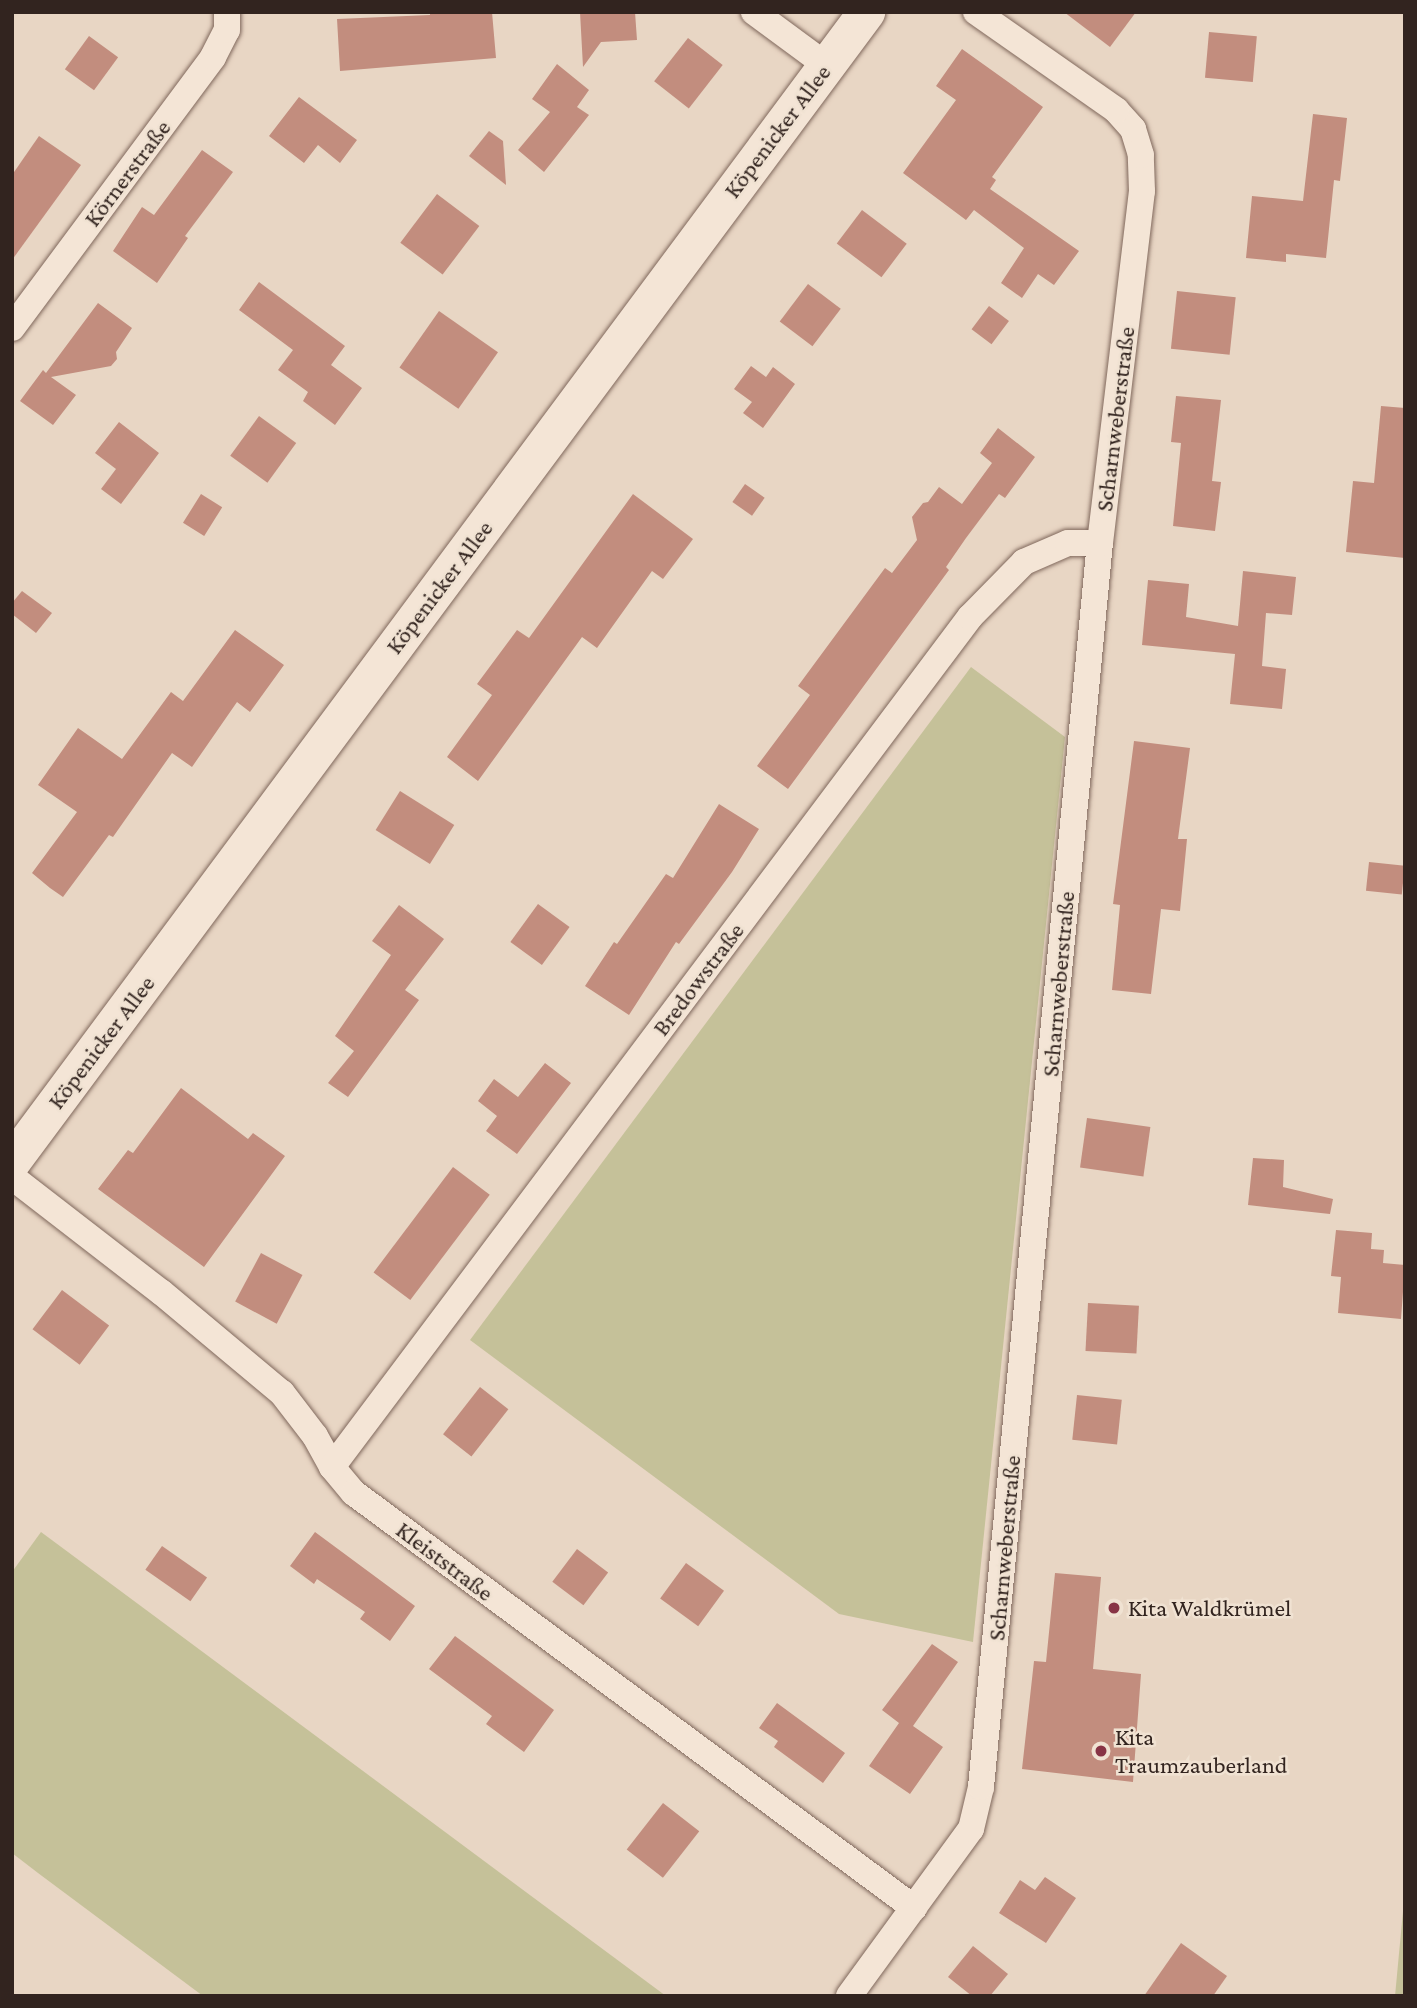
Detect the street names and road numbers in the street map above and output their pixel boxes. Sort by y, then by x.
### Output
street label: Köpenicker Allee [717,59,837,203]
street label: Körnerstraße [78,114,176,232]
street label: Scharnweberstraße [1089,325,1141,513]
street label: Köpenicker Allee [379,515,499,659]
street label: Scharnweberstraße [1036,890,1080,1078]
street label: Bredowstraße [646,917,750,1041]
street label: Köpenicker Allee [41,970,161,1114]
street label: Scharnweberstraße [982,1454,1026,1642]
street label: Kleiststraße [391,1515,499,1607]

